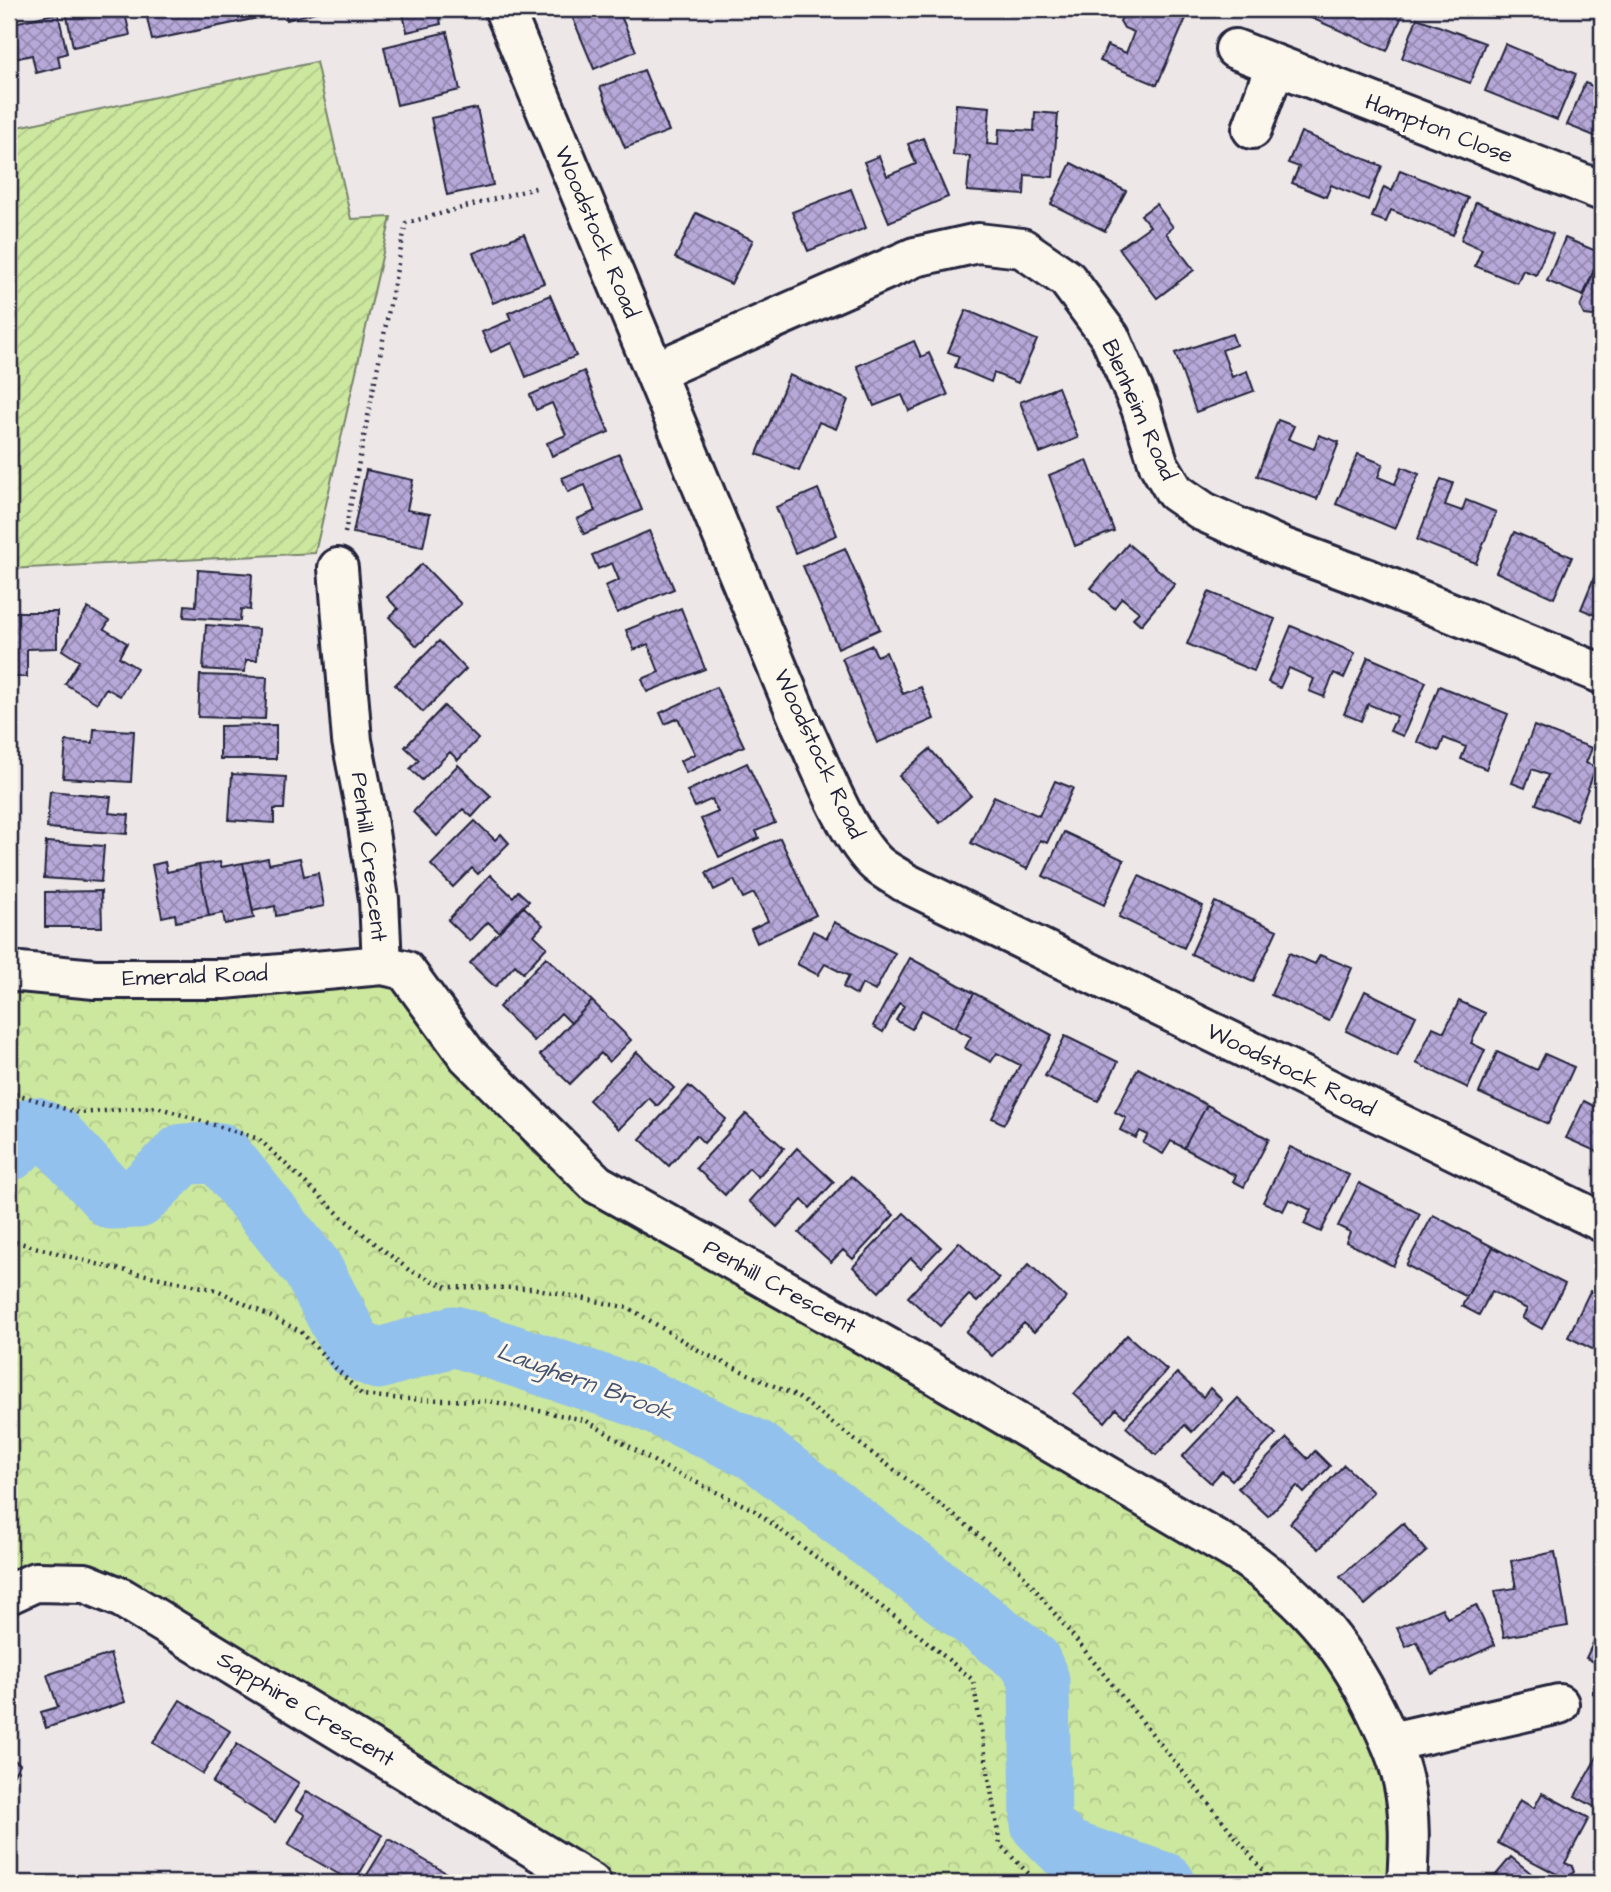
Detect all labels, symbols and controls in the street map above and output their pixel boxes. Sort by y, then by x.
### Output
street label: Hampton Close [1360,86,1518,172]
street label: Woodstock Road [546,141,648,323]
street label: Blenheim Road [1094,334,1184,486]
street label: Woodstock Road [766,664,872,844]
street label: Penhill Crescent [343,770,395,944]
street label: Emerald Road [122,957,269,995]
street label: Woodstock Road [1201,1015,1381,1125]
street label: Penhill Crescent [698,1232,863,1343]
water label: Laughern Brook [492,1334,679,1431]
street label: Sapphire Crescent [211,1643,401,1775]

